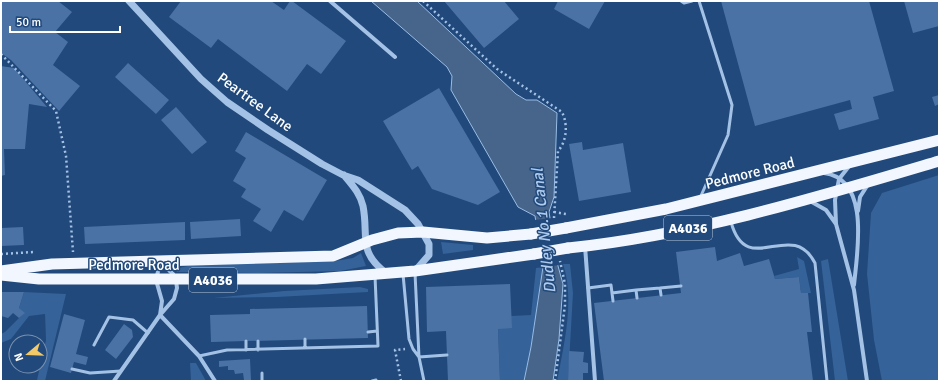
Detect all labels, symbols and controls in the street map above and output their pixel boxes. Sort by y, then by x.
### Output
scale bar [10,8,120,34]
text: 50 m [16,15,41,30]
street label: Peartree Lane [214,69,296,135]
street label: Pedmore Road [703,153,797,193]
water label: Dudley No.1 Canal [527,166,561,294]
road number: A4036 [664,216,712,240]
street label: Pedmore Road [88,256,180,274]
road number: A4036 [189,268,237,292]
north arrow [8,334,48,374]
text: N [12,351,26,363]

